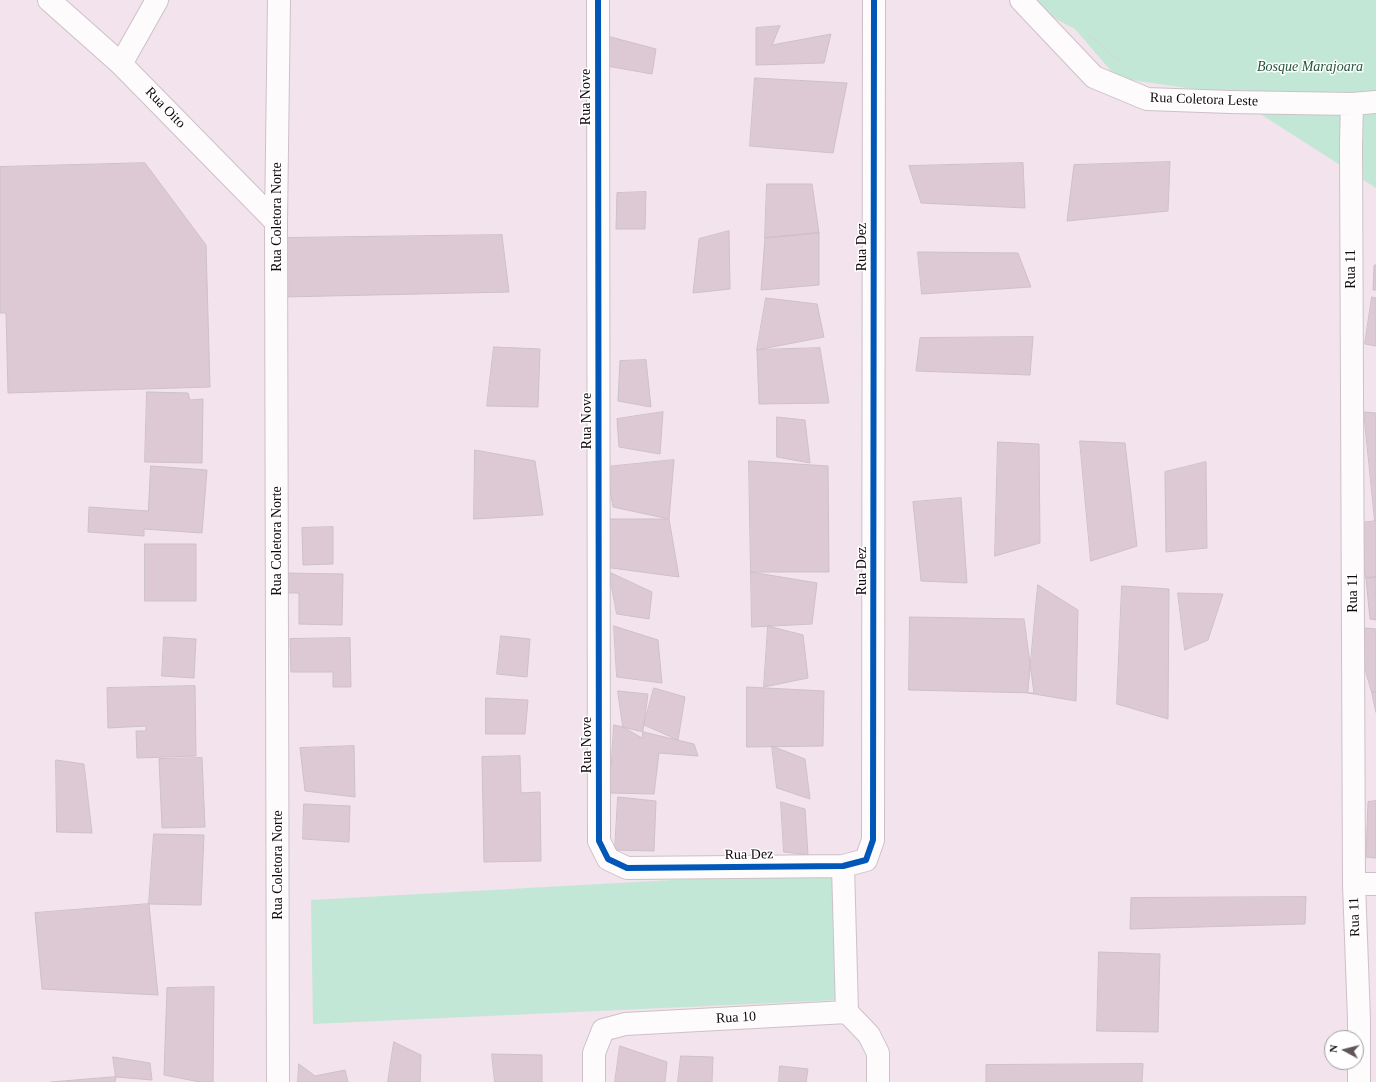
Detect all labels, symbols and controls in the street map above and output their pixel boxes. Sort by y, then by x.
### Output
park label: Bosque Marajoara [1257,59,1363,75]
street label: Rua Nove [578,69,594,125]
street label: Rua Oito [141,84,189,132]
street label: Rua Coletora Leste [1150,90,1258,110]
street label: Rua Coletora Norte [269,162,285,272]
street label: Rua Dez [854,223,870,271]
street label: Rua 11 [1343,249,1359,289]
street label: Rua Nove [579,393,595,449]
street label: Rua Coletora Norte [269,486,285,596]
street label: Rua Dez [854,547,870,595]
street label: Rua 11 [1345,573,1361,613]
street label: Rua Nove [579,717,595,773]
street label: Rua Coletora Norte [270,810,286,920]
street label: Rua Dez [725,846,773,864]
street label: Rua 11 [1346,897,1364,937]
street label: Rua 10 [716,1009,756,1027]
north arrow [1324,1030,1364,1070]
text: N [1327,1044,1340,1053]

